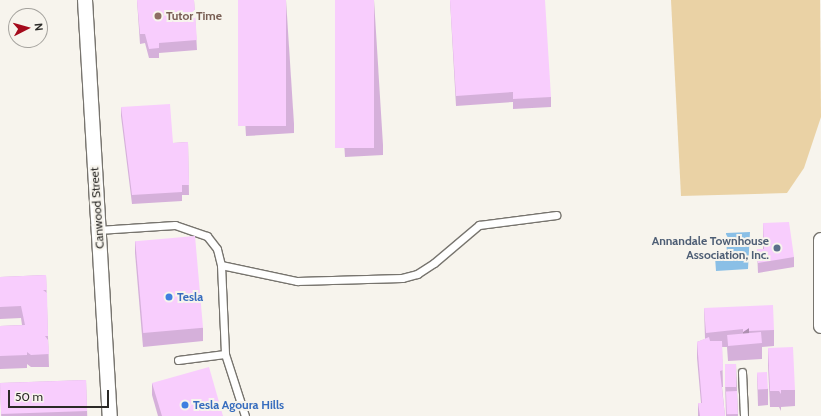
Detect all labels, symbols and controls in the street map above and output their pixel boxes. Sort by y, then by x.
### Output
north arrow [8,8,48,48]
place label: Tutor Time [166,9,222,23]
marker: Tutor Time [153,11,163,21]
text: N [32,22,46,31]
street label: Canwood Street [87,167,107,249]
place label: Annandale Townhouse Association, Inc. [652,234,769,262]
marker: Annandale Townhouse Association, Inc. [772,243,782,253]
place label: Tesla [177,290,203,304]
marker: Tesla [164,292,174,302]
scale bar [10,382,111,408]
text: 50 m [15,389,43,404]
place label: Tesla Agoura Hills [193,398,284,412]
marker: Tesla Agoura Hills [180,400,190,410]

